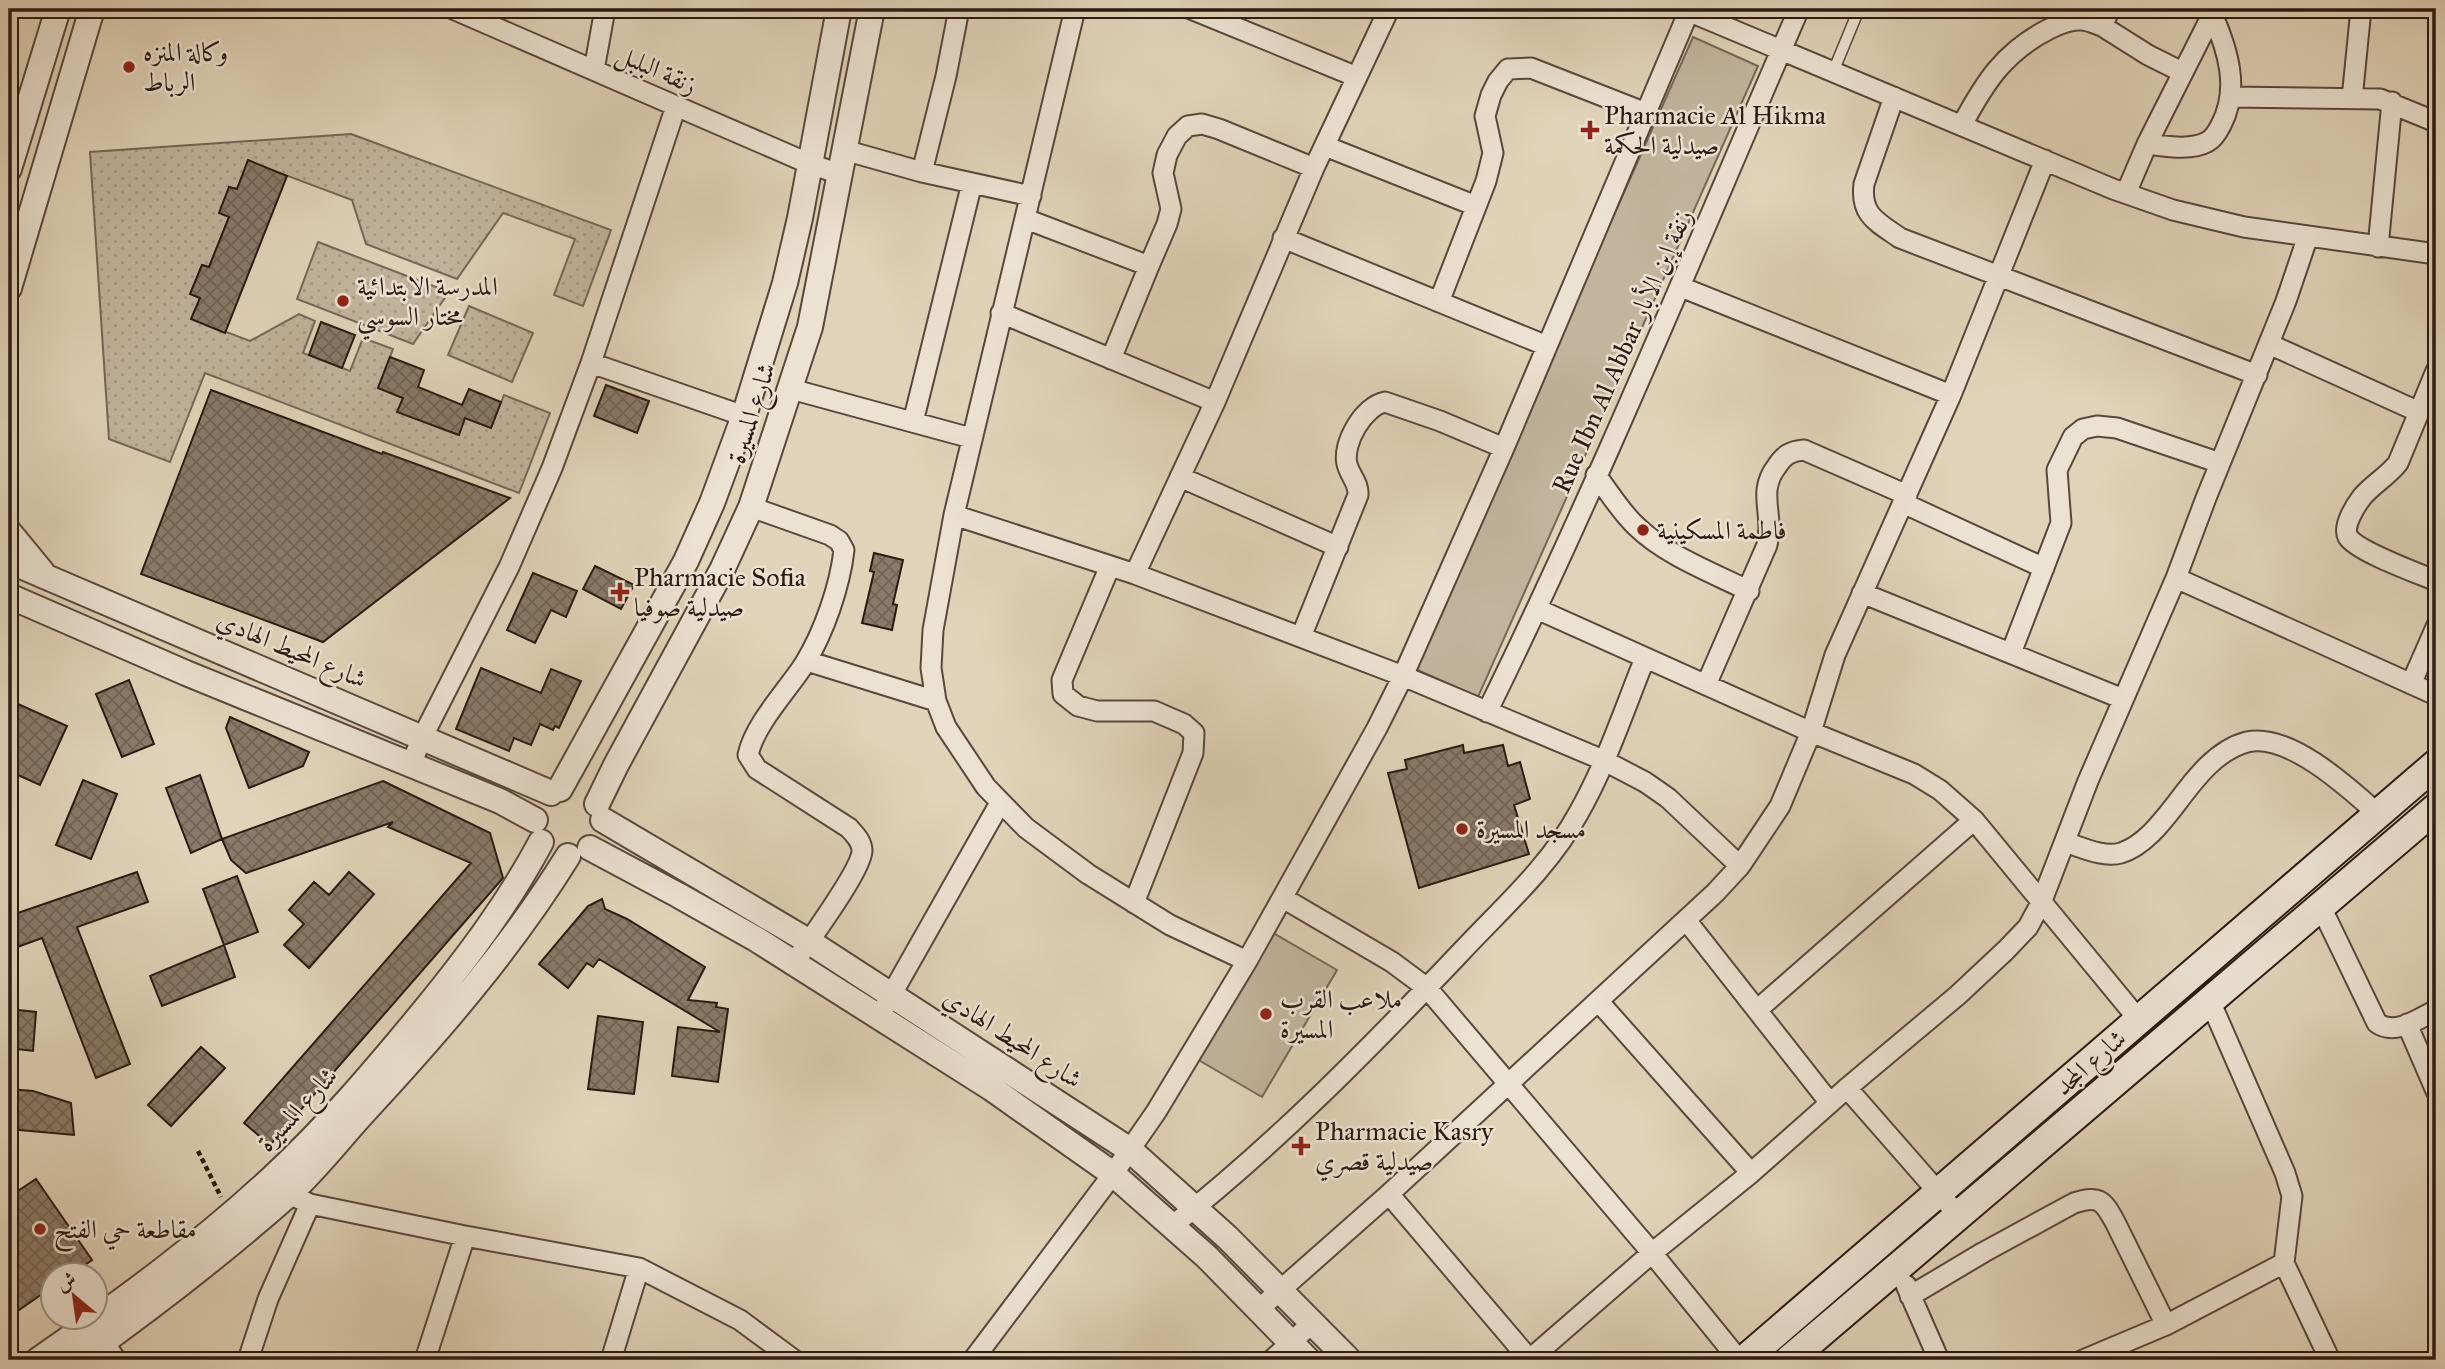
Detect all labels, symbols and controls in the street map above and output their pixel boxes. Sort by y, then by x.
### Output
place label: وكالة المنزه الرباط [143,36,228,98]
street label: زنقة البلبل [611,37,702,103]
marker: وكالة المنزه الرباط [121,59,137,75]
place label: Pharmacie Al Hikma صيدلية الحكمة [1604,99,1826,161]
marker: Pharmacie Al Hikma صيدلية الحكمة [1582,122,1598,138]
street label: Rue Ibn Al Abbar زنقة إبن الأبار [1543,203,1700,499]
place label: المدرسة الابتدائية مختار السوسي [357,270,498,340]
marker: المدرسة الابتدائية مختار السوسي [335,293,351,309]
street label: شارع المسيرة [720,358,788,469]
place label: فاطمة المسكينية [1657,514,1787,546]
marker: فاطمة المسكينية [1635,522,1651,538]
place label: Pharmacie Sofia صيدلية صوفيا [634,561,806,624]
marker: Pharmacie Sofia صيدلية صوفيا [612,584,628,600]
street label: شارع المحيط الهادي [210,603,372,700]
place label: مسجد المسيرة [1476,813,1586,845]
marker: مسجد المسيرة [1454,821,1470,837]
street label: شارع المحيط الهادي [934,981,1089,1100]
place label: ملاعب القرب المسيرة [1280,983,1402,1045]
marker: ملاعب القرب المسيرة [1258,1006,1274,1022]
street label: شارع المجد [2047,1022,2137,1107]
street label: شارع المسيرة [250,1060,349,1162]
place label: Pharmacie Kasry صيدلية قصري [1315,1115,1494,1182]
marker: Pharmacie Kasry صيدلية قصري [1293,1138,1309,1154]
place label: مقاطعة حي الفتح [54,1213,197,1253]
marker: مقاطعة حي الفتح [32,1221,48,1237]
north arrow [38,1260,108,1330]
text: ش [52,1267,80,1296]

